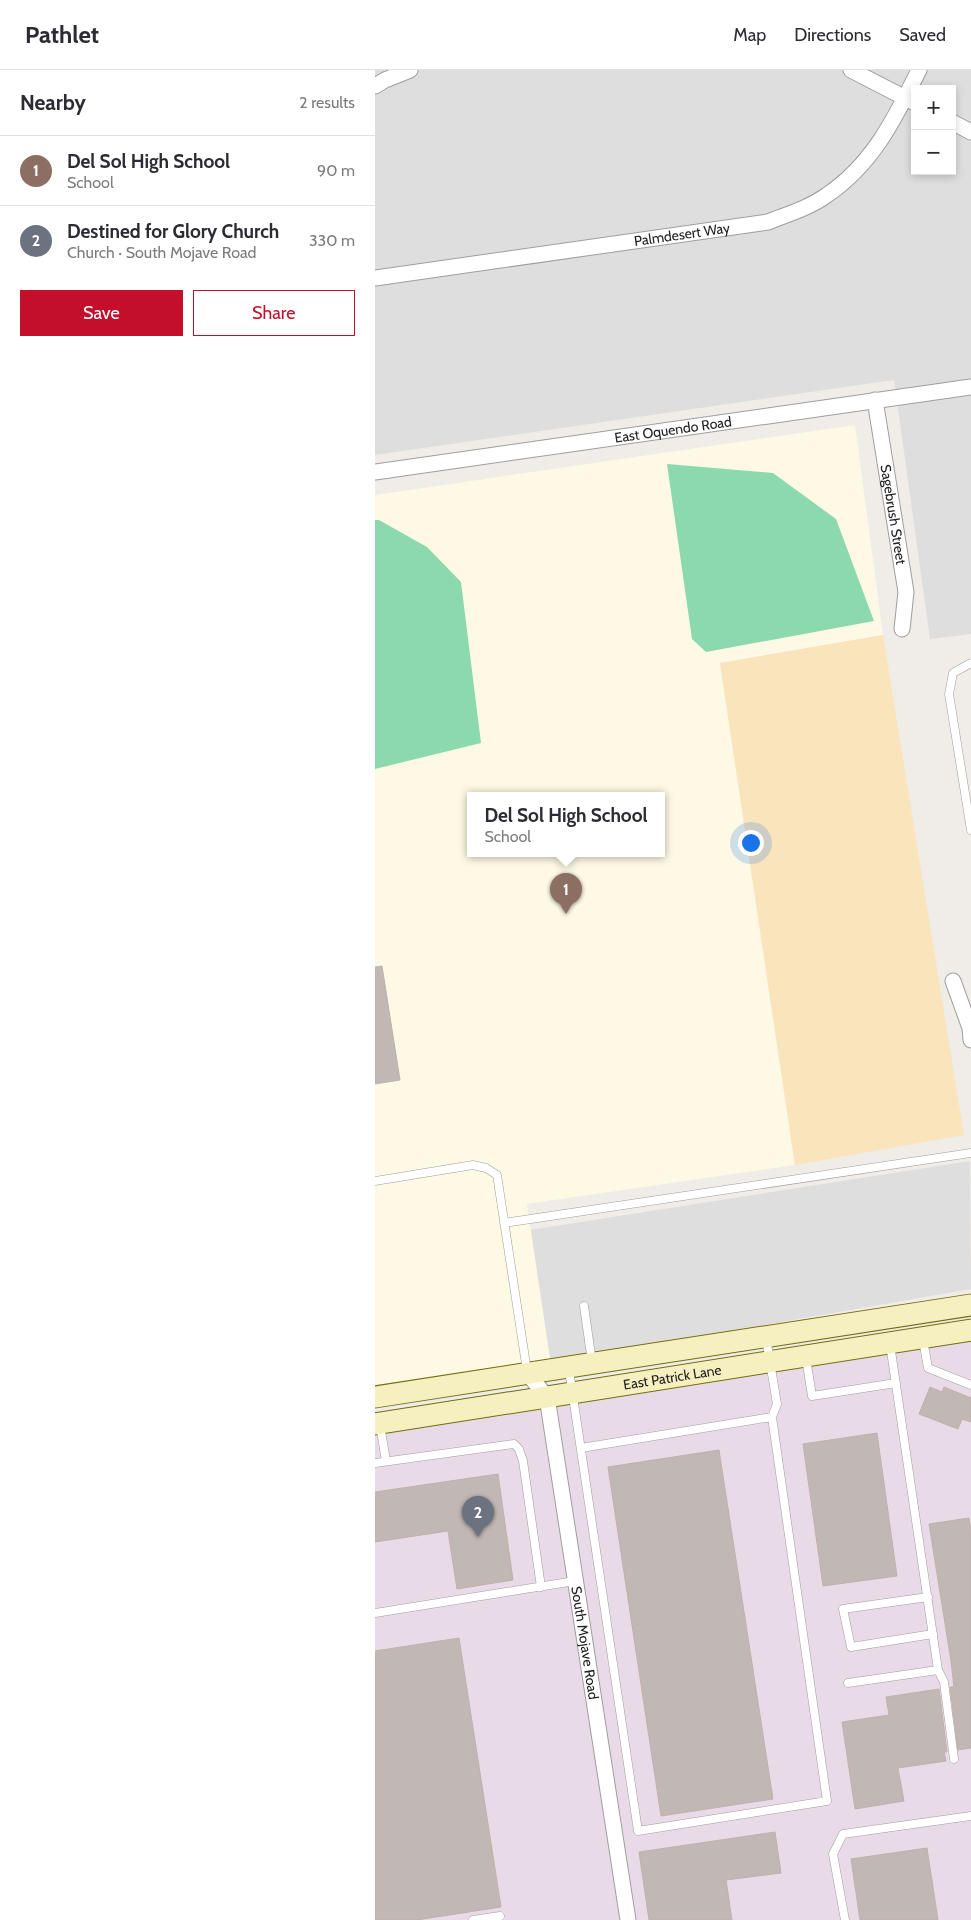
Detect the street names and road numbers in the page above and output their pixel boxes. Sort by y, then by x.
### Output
street label: Palmdesert Way [633,219,731,250]
street label: East Oquendo Road [613,412,733,447]
street label: Sagebrush Street [877,463,910,566]
street label: East Patrick Lane [622,1360,723,1394]
street label: South Mojave Road [567,1585,603,1701]

